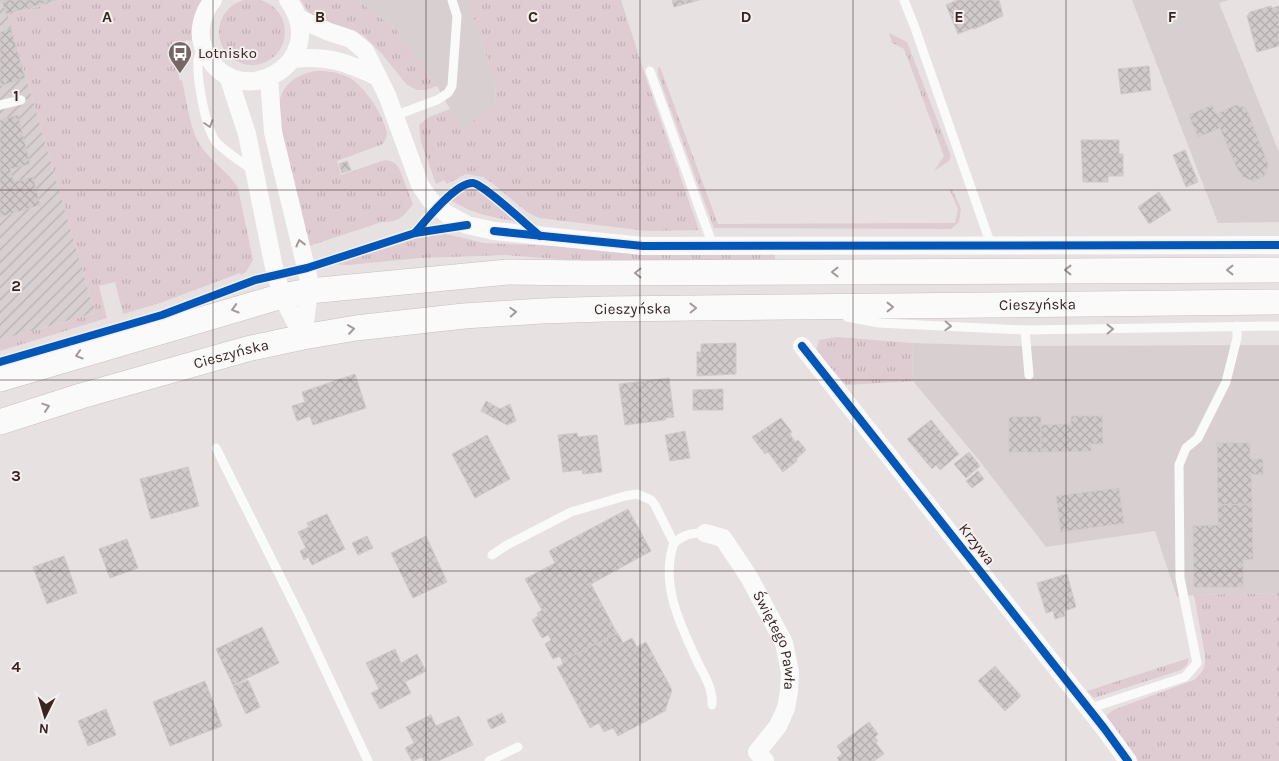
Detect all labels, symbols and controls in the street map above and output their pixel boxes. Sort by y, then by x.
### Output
text: A [102,7,112,26]
text: B [315,7,325,26]
text: C [528,7,538,26]
text: D [741,7,752,26]
text: E [954,7,964,26]
text: F [1168,7,1177,26]
bus stop icon: Lotnisko [167,40,193,74]
place label: Lotnisko [198,44,257,62]
text: 1 [13,86,19,105]
one-way arrow [203,119,213,128]
one-way arrow [295,239,306,248]
one-way arrow [1064,265,1072,275]
one-way arrow [1226,265,1234,275]
one-way arrow [831,267,839,277]
one-way arrow [634,268,642,278]
text: 2 [11,276,21,295]
street label: Cieszyńska [999,295,1076,314]
street label: Cieszyńska [594,299,671,318]
one-way arrow [887,302,895,312]
one-way arrow [231,303,240,313]
one-way arrow [690,303,697,313]
one-way arrow [509,307,517,318]
one-way arrow [944,321,952,332]
one-way arrow [1106,323,1114,334]
one-way arrow [348,324,356,335]
street label: Cieszyńska [192,336,270,373]
one-way arrow [76,350,84,360]
one-way arrow [42,403,50,413]
text: 3 [11,466,21,485]
street label: Krzywa [955,520,999,568]
street label: Świętego Pawła [749,587,799,690]
text: 4 [11,657,21,676]
north arrow [20,691,70,741]
text: N [38,720,50,737]

